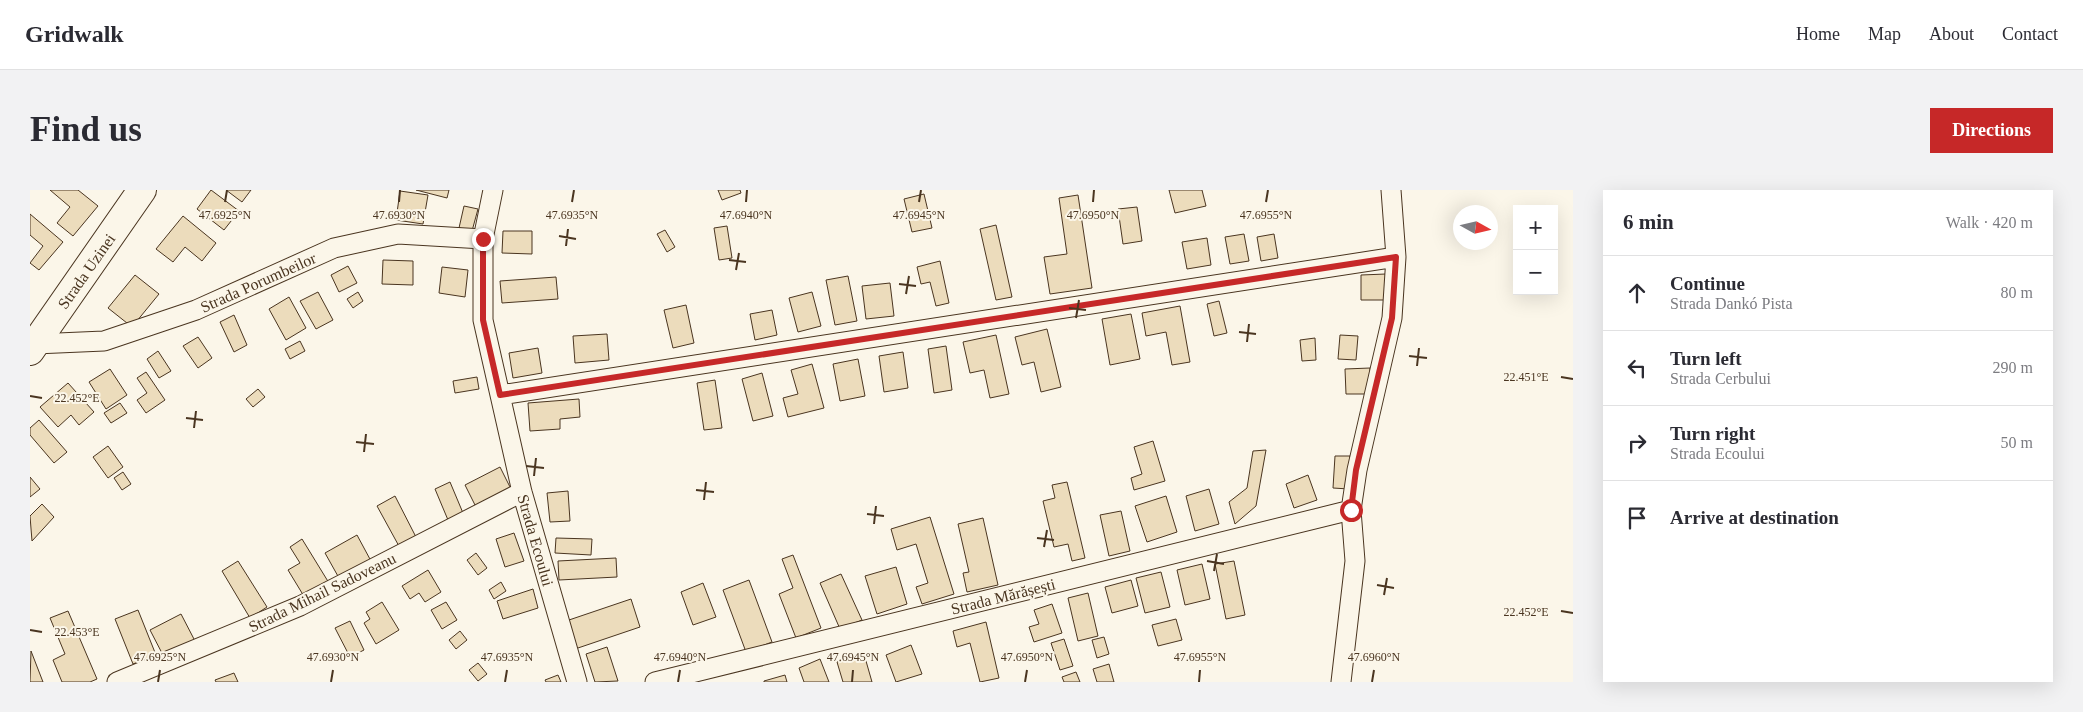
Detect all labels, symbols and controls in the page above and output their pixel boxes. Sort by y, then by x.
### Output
text: Gridwalk [25,21,124,47]
text: Home [1796,24,1840,44]
text: Map [1868,24,1901,44]
text: About [1929,24,1974,44]
text: Contact [2002,24,2058,44]
button: Directions [1930,108,2053,153]
text: Find us [30,110,142,149]
north arrow [1453,205,1498,250]
map controls [1513,205,1558,295]
button: + [1513,205,1558,250]
text: 47.6925°N [199,208,252,222]
text: 47.6930°N [373,208,426,222]
text: 47.6935°N [546,208,599,222]
text: 47.6940°N [720,208,773,222]
text: 47.6945°N [893,208,946,222]
text: 47.6950°N [1067,208,1120,222]
text: 47.6955°N [1240,208,1293,222]
text: 6 min [1623,210,1674,234]
text: Walk · 420 m [1946,214,2033,231]
route end [472,228,495,251]
street label: Strada Uzinei [54,230,119,312]
street label: Strada Porumbeilor [198,249,319,316]
button: − [1513,250,1558,295]
text: Continue [1670,273,1745,294]
icon: ahead [1623,279,1651,307]
text: 80 m [2001,284,2033,301]
text: Strada Dankó Pista [1670,295,1793,312]
text: Turn left [1670,348,1742,369]
icon: left [1623,354,1651,382]
text: 290 m [1993,359,2033,376]
text: 22.451°E [1503,370,1549,384]
text: Strada Cerbului [1670,370,1771,387]
text: 22.452°E [54,391,100,405]
text: Turn right [1670,423,1755,444]
icon: right [1623,429,1651,457]
text: 50 m [2001,434,2033,451]
text: Strada Ecoului [1670,445,1765,462]
street label: Strada Ecoului [514,492,557,589]
route start [1340,499,1363,522]
icon: arrive [1623,504,1651,532]
text: Arrive at destination [1670,507,1839,528]
street label: Strada Mihail Sadoveanu [246,549,399,636]
street label: Strada Mărășești [949,575,1058,619]
text: 22.452°E [1503,605,1549,619]
text: 22.453°E [54,625,100,639]
text: 47.6925°N [134,650,187,664]
text: 47.6930°N [307,650,360,664]
text: 47.6935°N [481,650,534,664]
text: 47.6940°N [654,650,707,664]
text: 47.6945°N [827,650,880,664]
text: 47.6950°N [1001,650,1054,664]
text: 47.6955°N [1174,650,1227,664]
text: 47.6960°N [1348,650,1401,664]

